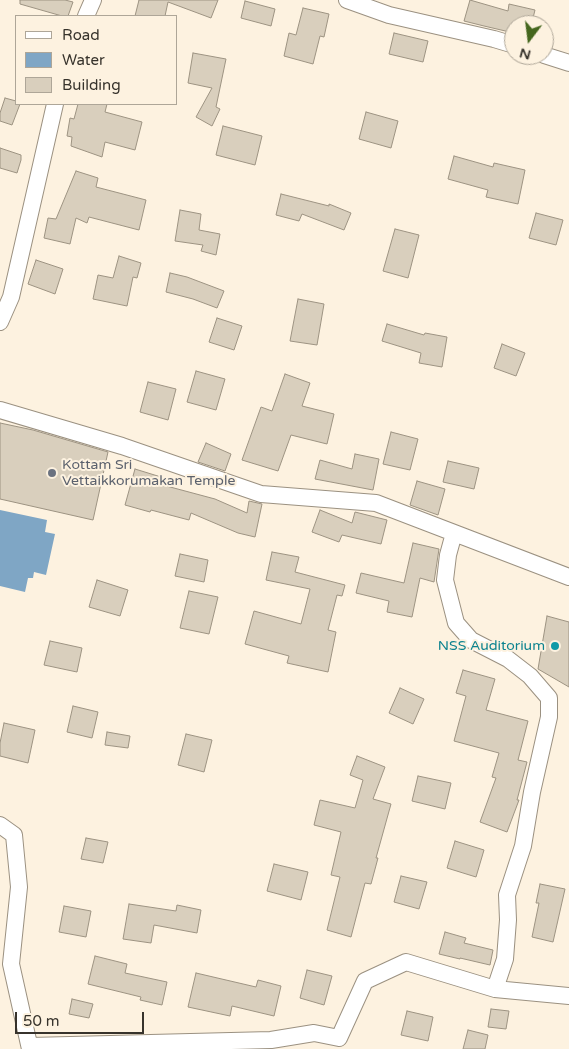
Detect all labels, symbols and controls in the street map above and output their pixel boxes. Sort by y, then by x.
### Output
legend [15,15,178,105]
north arrow [504,15,554,65]
text: Road [62,26,100,44]
text: N [518,44,533,64]
text: Water [62,51,105,69]
text: Building [62,76,121,94]
place label: Kottam Sri Vettaikkorumakan Temple [62,457,235,490]
marker: Kottam Sri Vettaikkorumakan Temple [46,467,58,479]
place label: NSS Auditorium [438,638,545,654]
marker: NSS Auditorium [549,640,561,652]
scale bar [18,1002,146,1034]
text: 50 m [23,1012,60,1030]

